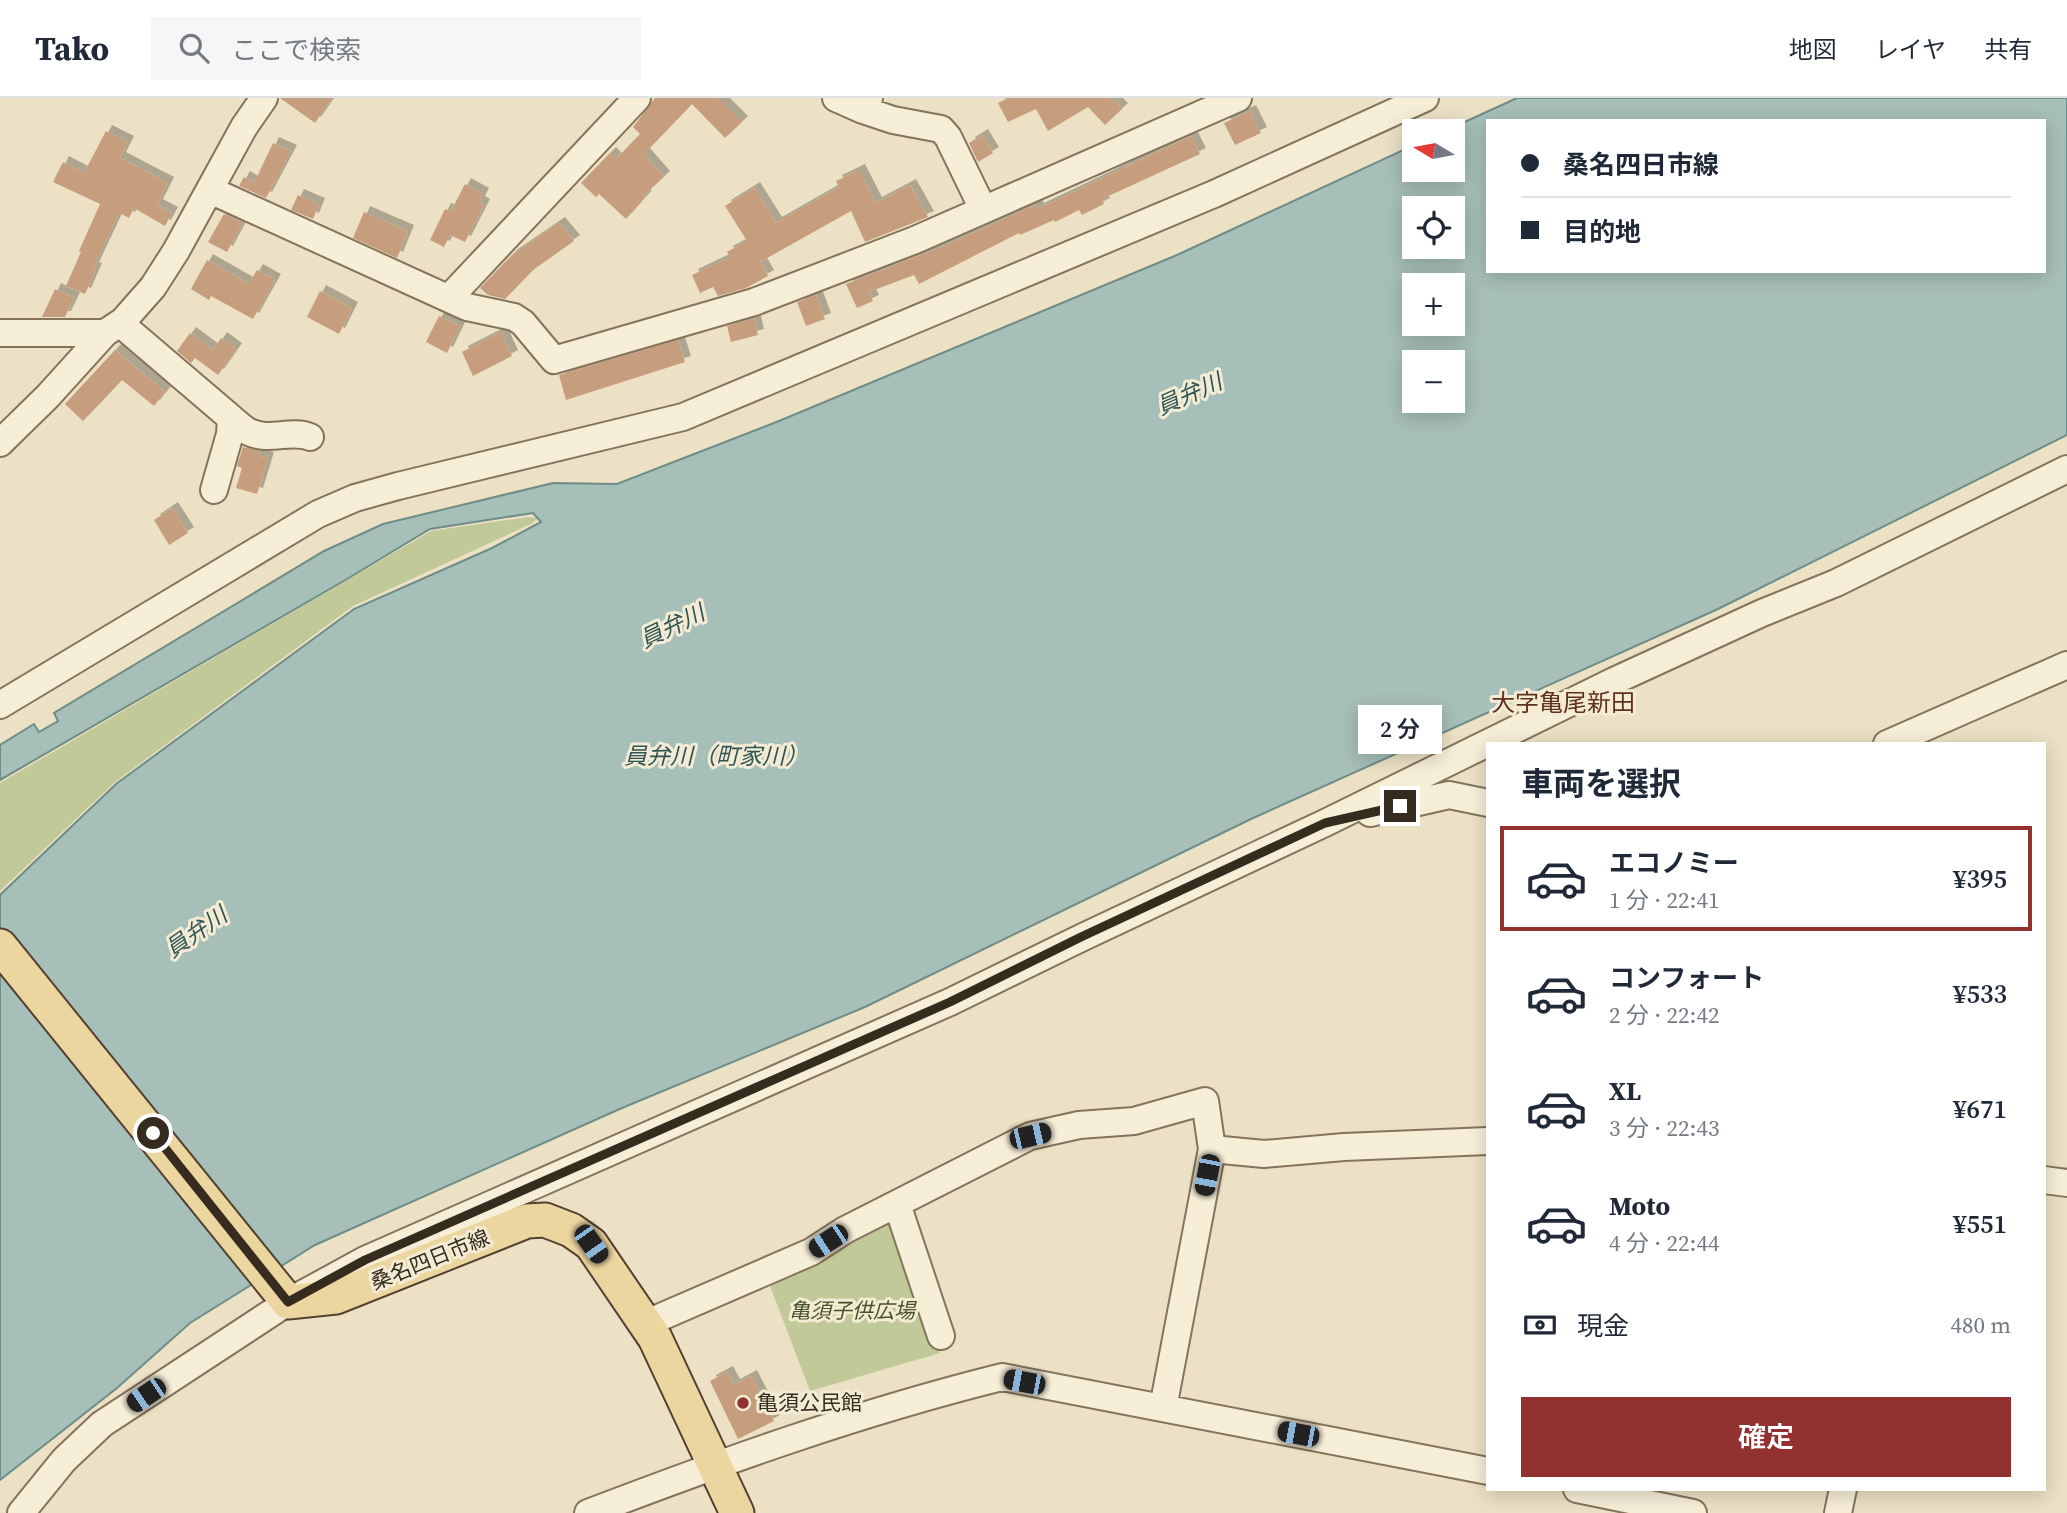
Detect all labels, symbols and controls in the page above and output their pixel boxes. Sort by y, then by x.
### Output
search box [151,17,641,80]
text: Tako [35,26,109,71]
icon: search [175,29,213,67]
text: ここで検索 [231,32,361,68]
text: 地図 [1789,33,1837,66]
text: レイヤ [1875,33,1946,66]
text: 共有 [1984,33,2032,66]
north arrow [1402,119,1465,182]
map controls [1402,119,1465,413]
text: 桑名四日市線 [1563,147,1719,183]
button: locate [1402,196,1465,259]
text: 目的地 [1563,214,1641,250]
button: + [1402,273,1465,336]
button: − [1402,350,1465,413]
water label: 員弁川 [1151,364,1230,423]
water label: 員弁川 [634,595,713,656]
district label: 大字亀尾新田 [1491,686,1635,719]
callout: 2 分 [1358,704,1442,754]
text: 2 分 [1380,713,1420,745]
water label: 員弁川（町家川） [624,740,808,772]
text: 車両を選択 [1521,762,1681,806]
route end [1384,790,1416,822]
text: エコノミー [1609,845,1739,881]
icon: car [1525,847,1588,910]
text: ¥395 [1953,861,2007,897]
text: 1 分 · 22:41 [1609,884,1719,916]
water label: 員弁川 [159,897,236,965]
text: コンフォート [1609,960,1764,996]
icon: car [1525,962,1588,1025]
text: ¥533 [1953,976,2007,1012]
text: 2 分 · 22:42 [1609,999,1719,1031]
text: XL [1609,1073,1641,1109]
icon: car [1525,1077,1588,1140]
text: ¥671 [1953,1091,2007,1127]
text: 3 分 · 22:43 [1609,1112,1719,1144]
route start [137,1117,169,1149]
car [1008,1121,1053,1151]
car [1193,1152,1222,1198]
text: Moto [1609,1188,1670,1224]
icon: car [1525,1192,1588,1255]
text: ¥551 [1953,1206,2007,1242]
car [571,1221,612,1267]
car [805,1221,852,1261]
street label: 桑名四日市線 [366,1222,494,1297]
text: 4 分 · 22:44 [1609,1227,1719,1259]
park label: 亀須子供広場 [789,1296,917,1325]
icon: cash [1521,1306,1559,1344]
text: 現金 [1577,1308,1629,1344]
text: 480 m [1950,1309,2011,1341]
car [1002,1368,1047,1396]
car [123,1375,170,1415]
place label: 亀須公民館 [757,1388,862,1417]
marker: 亀須公民館 [735,1395,751,1411]
button: 確定 [1521,1397,2011,1477]
car [1276,1420,1321,1448]

